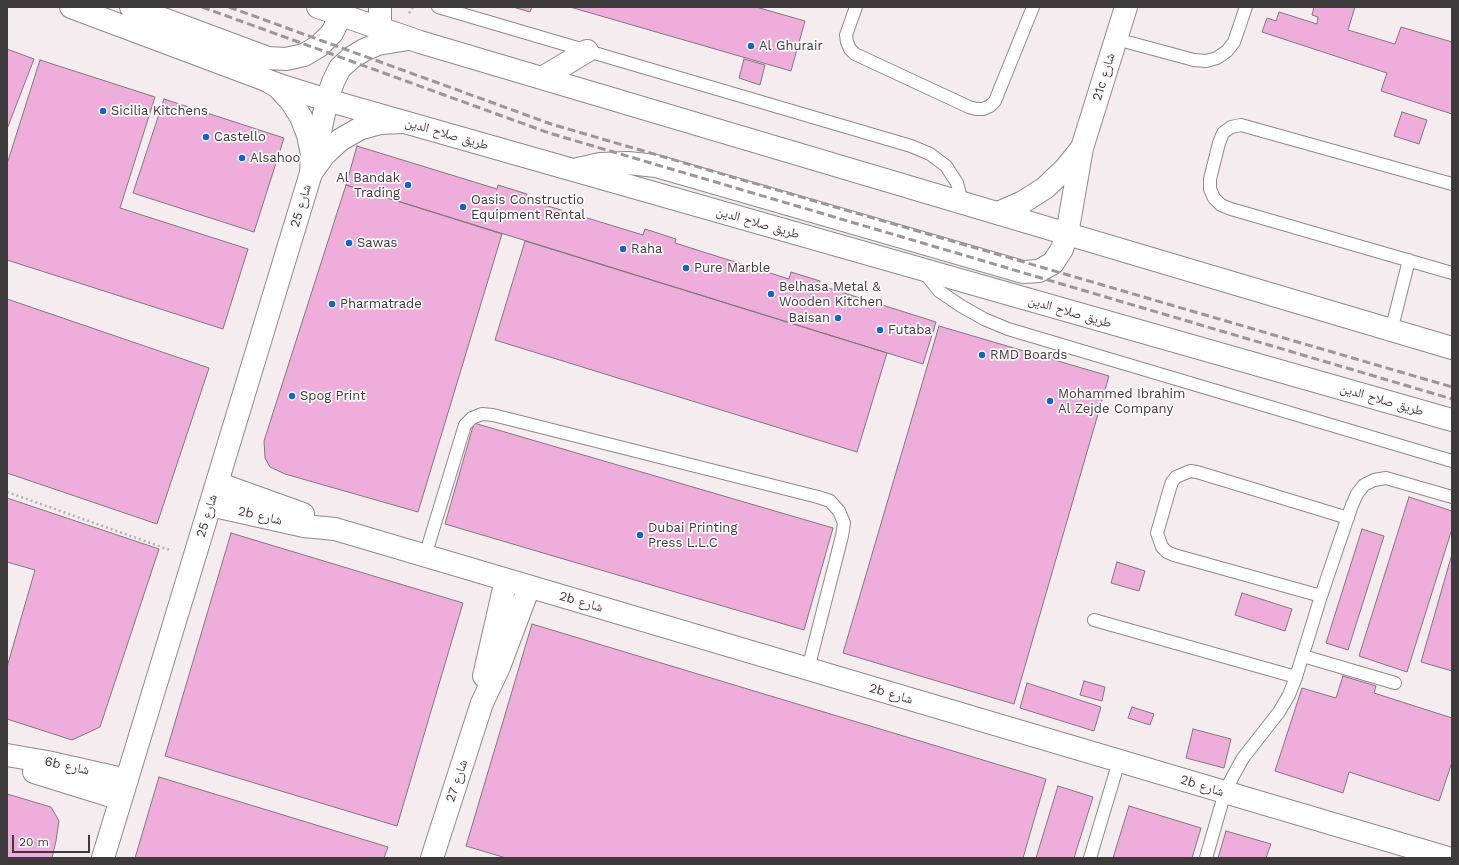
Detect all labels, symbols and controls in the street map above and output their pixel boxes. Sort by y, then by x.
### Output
place label: Al Ghurair [759,38,823,54]
marker: Al Ghurair [746,41,756,51]
street label: 21c شارع [1089,51,1119,103]
place label: Sicilia Kitchens [111,103,208,119]
marker: Sicilia Kitchens [98,106,108,116]
street label: طريق صلاح الدين [404,115,490,153]
place label: Castello [214,129,266,145]
marker: Castello [201,132,211,142]
place label: Alsahoo [250,150,300,166]
marker: Alsahoo [237,153,247,163]
place label: Al Bandak Trading [336,170,400,201]
marker: Al Bandak Trading [403,180,413,190]
street label: شارع 25 [287,183,315,229]
place label: Oasis Constructio Equipment Rental [471,192,585,223]
marker: Oasis Constructio Equipment Rental [458,202,468,212]
street label: طريق صلاح الدين [715,204,801,242]
place label: Sawas [357,235,397,251]
marker: Sawas [344,238,354,248]
place label: Raha [631,241,662,257]
marker: Raha [618,244,628,254]
place label: Pure Marble [694,260,770,276]
marker: Pure Marble [681,263,691,273]
place label: Belhasa Metal & Wooden Kitchen [779,279,883,310]
marker: Belhasa Metal & Wooden Kitchen [766,289,776,299]
street label: طريق صلاح الدين [1027,293,1113,331]
place label: Pharmatrade [340,296,422,312]
marker: Pharmatrade [327,299,337,309]
place label: Baisan [788,310,830,326]
marker: Baisan [833,313,843,323]
place label: Futaba [888,322,932,338]
marker: Futaba [875,325,885,335]
place label: RMD Boards [990,347,1067,363]
marker: RMD Boards [977,350,987,360]
street label: طريق صلاح الدين [1339,381,1425,419]
place label: Mohammed Ibrahim Al Zejde Company [1058,386,1185,417]
place label: Spog Print [300,388,366,404]
marker: Spog Print [287,391,297,401]
marker: Mohammed Ibrahim Al Zejde Company [1045,396,1055,406]
street label: شارع 25 [193,493,221,539]
street label: 2b شارع [236,503,284,529]
place label: Dubai Printing Press L.L.C [648,520,737,551]
marker: Dubai Printing Press L.L.C [635,530,645,540]
street label: 2b شارع [557,588,605,616]
street label: 2b شارع [867,680,915,708]
street label: 6b شارع [43,754,91,778]
street label: شارع 27 [443,758,471,804]
street label: 2b شارع [1178,772,1226,800]
scale bar [14,827,92,853]
text: 20 m [19,835,49,849]

